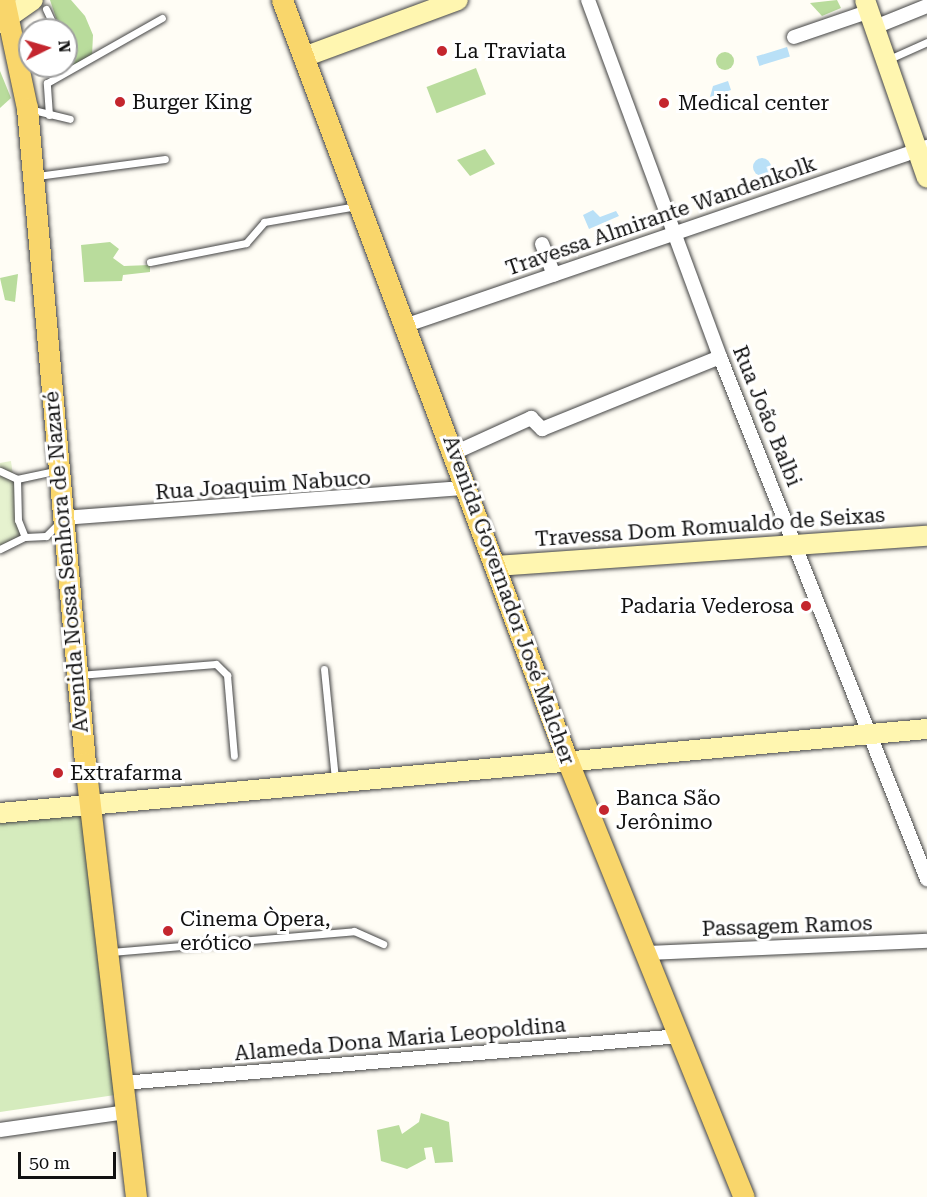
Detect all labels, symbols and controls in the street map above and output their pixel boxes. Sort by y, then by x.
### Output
north arrow [18,18,78,78]
place label: La Traviata [454,38,566,64]
text: N [54,40,74,54]
marker: La Traviata [435,44,449,58]
place label: Burger King [132,89,252,115]
place label: Medical center [678,90,829,116]
marker: Medical center [655,94,673,112]
marker: Burger King [113,95,127,109]
street label: Travessa Almirante Wandenkolk [502,151,820,281]
street label: Rua João Balbi [727,342,807,490]
street label: Avenida Nossa Senhora de Nazaré [39,390,93,734]
street label: Avenida Governador José Malcher [438,432,580,768]
street label: Rua Joaquim Nabuco [154,465,372,505]
street label: Travessa Dom Romualdo de Seixas [534,502,886,552]
place label: Padaria Vederosa [620,593,794,619]
marker: Padaria Vederosa [799,599,813,613]
place label: Extrafarma [70,760,182,786]
marker: Extrafarma [51,766,65,780]
place label: Banca São Jerônimo [616,785,721,835]
marker: Banca São Jerônimo [597,803,611,817]
place label: Cinema Òpera, erótico [180,906,330,956]
street label: Passagem Ramos [701,910,873,942]
marker: Cinema Òpera, erótico [161,924,175,938]
street label: Alameda Dona Maria Leopoldina [233,1012,567,1066]
scale bar [21,1140,118,1178]
text: 50 m [29,1152,70,1173]

